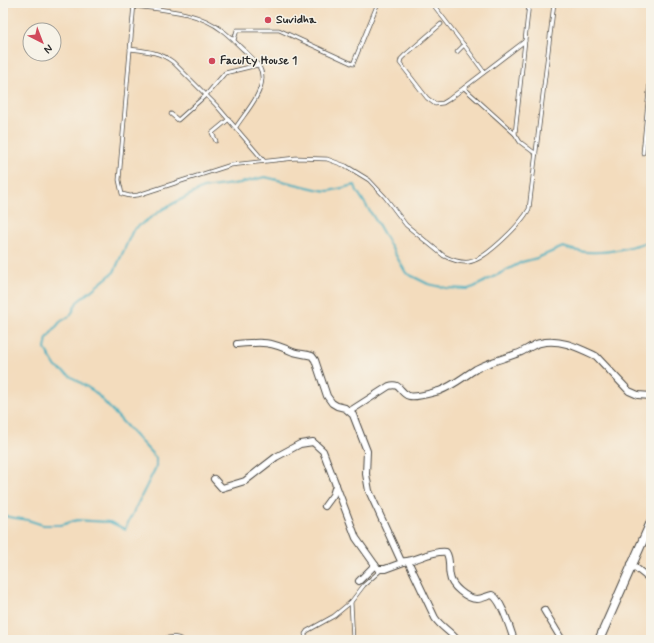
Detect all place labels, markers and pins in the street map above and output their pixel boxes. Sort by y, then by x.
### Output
place label: Suvidha [276,12,317,28]
marker: Suvidha [263,15,273,25]
place label: Faculty House 1 [220,53,297,69]
marker: Faculty House 1 [207,56,217,66]

